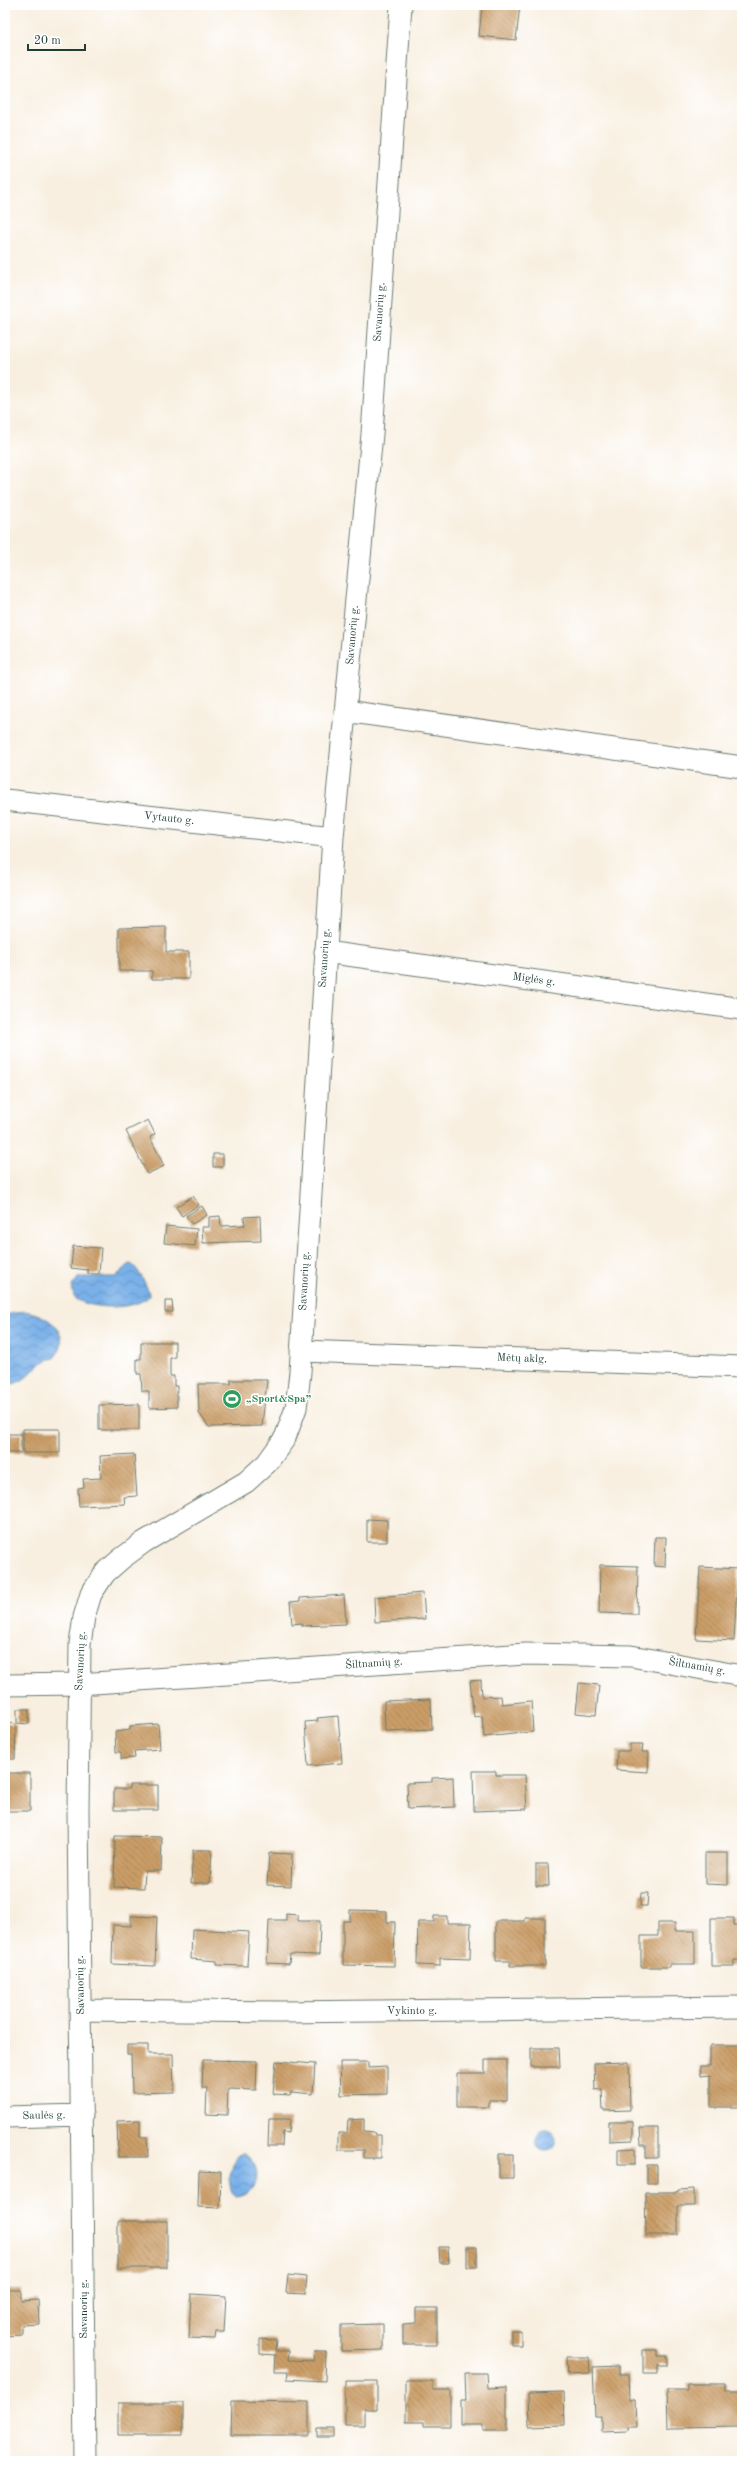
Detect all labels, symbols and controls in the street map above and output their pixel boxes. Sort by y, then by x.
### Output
scale bar [28,26,85,52]
text: 20 m [34,35,61,47]
street label: Savanorių g. [372,282,388,342]
street label: Savanorių g. [345,605,361,665]
street label: Vytauto g. [143,811,195,827]
street label: Savanorių g. [317,928,333,988]
street label: Miglės g. [512,972,556,988]
street label: Savanorių g. [298,1251,312,1311]
street label: Mėtų aklg. [497,1353,547,1365]
sports icon: „Sport&Spa” [221,1388,243,1410]
place label: „Sport&Spa” [246,1394,312,1405]
street label: Savanorių g. [74,1631,88,1691]
street label: Šiltnamių g. [345,1654,403,1671]
street label: Šiltnamių g. [668,1654,727,1677]
street label: Savanorių g. [75,1955,87,2015]
street label: Vykinto g. [387,2006,437,2017]
street label: Saulės g. [22,2110,66,2122]
street label: Savanorių g. [79,2279,90,2339]

